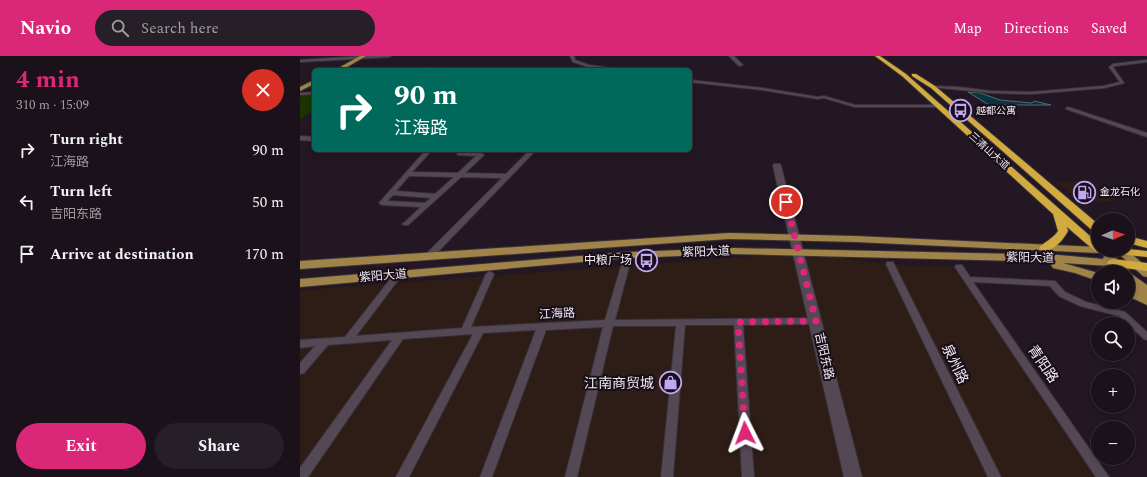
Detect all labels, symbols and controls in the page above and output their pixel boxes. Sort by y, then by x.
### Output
search box [95,10,375,46]
text: Navio [20,14,71,43]
icon: search [109,17,131,39]
text: Search here [141,17,219,40]
text: Map [954,18,982,39]
text: Directions [1004,18,1069,39]
text: Saved [1091,18,1127,39]
text: 4 min [16,62,80,98]
button: close [242,69,284,111]
text: 90 m [394,74,458,117]
icon: right [328,84,380,136]
text: 310 m · 15:09 [16,95,89,115]
bus stop icon: 越都公寓 [947,98,973,124]
place label: 越都公寓 [976,103,1016,119]
text: 江海路 [394,115,448,142]
text: Turn right [50,128,123,151]
street label: 三清山大道 [965,128,1013,174]
icon: right [16,139,38,161]
text: 90 m [252,139,284,162]
text: 江海路 [50,152,89,172]
fuel station icon: 金龙石化 [1072,179,1098,205]
text: Turn left [50,180,112,203]
place label: 金龙石化 [1100,184,1140,200]
pin [769,185,803,219]
icon: left [16,191,38,213]
text: 50 m [252,191,284,214]
icon: arrive [775,191,797,213]
text: 吉阳东路 [50,204,102,224]
north arrow [1091,213,1135,257]
map controls [1091,213,1135,465]
street label: 紫阳大道 [682,242,730,262]
icon: arrive [16,243,38,265]
text: Arrive at destination [50,243,194,266]
text: 170 m [245,243,284,266]
bus stop icon: 中粮广场 [634,247,660,273]
street label: 紫阳大道 [1006,248,1054,268]
place label: 中粮广场 [584,251,632,270]
street label: 紫阳大道 [358,264,408,288]
button: sound [1091,265,1135,309]
street label: 江海路 [539,304,575,324]
button: search [1091,317,1135,361]
street label: 吉阳东路 [809,330,839,382]
street label: 泉州路 [936,341,974,387]
street label: 青阳路 [1023,341,1063,387]
button: + [1091,369,1135,413]
shop icon: 江南商贸城 [657,370,683,396]
place label: 江南商贸城 [584,373,654,394]
position arrow [724,412,766,454]
button: − [1091,421,1135,465]
button: Exit [16,423,146,469]
button: Share [154,423,284,469]

